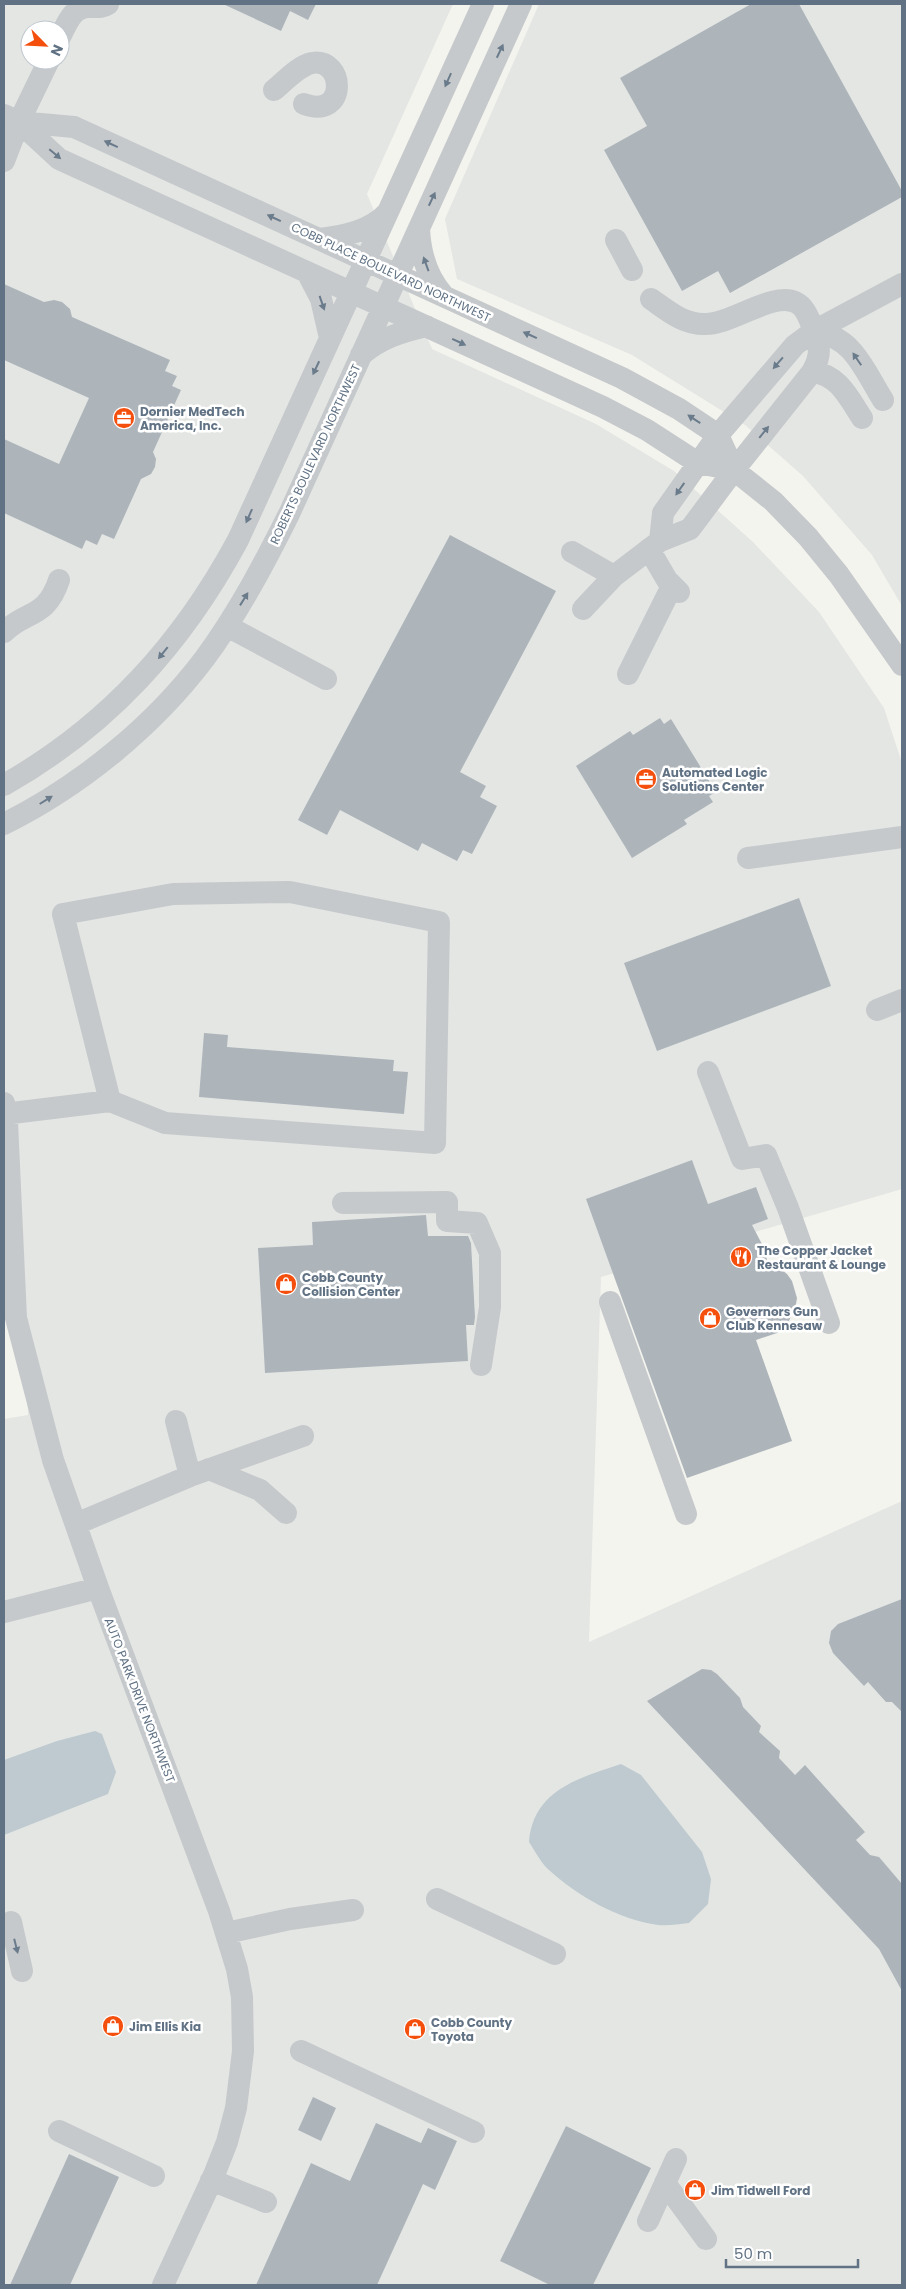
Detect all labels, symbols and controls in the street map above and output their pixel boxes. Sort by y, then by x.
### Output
north arrow [20,20,70,70]
text: N [46,41,68,59]
one-way arrow [496,44,504,58]
one-way arrow [444,73,452,87]
one-way arrow [104,140,118,148]
one-way arrow [49,149,62,160]
one-way arrow [429,192,437,206]
one-way arrow [266,214,281,223]
street label: COBB PLACE BOULEVARD NORTHWEST [289,218,494,326]
one-way arrow [422,256,430,271]
one-way arrow [319,296,326,311]
one-way arrow [522,331,537,339]
one-way arrow [452,338,466,346]
one-way arrow [852,352,862,366]
one-way arrow [772,357,784,369]
street label: ROBERTS BOULEVARD NORTHWEST [266,361,365,547]
one-way arrow [312,361,320,375]
place label: Dornier MedTech America, Inc. [140,403,245,434]
office icon: Dornier MedTech America, Inc. [112,406,136,430]
one-way arrow [688,415,701,424]
one-way arrow [759,426,770,439]
one-way arrow [675,482,685,496]
one-way arrow [244,509,252,523]
one-way arrow [240,593,249,606]
one-way arrow [157,646,168,659]
place label: Automated Logic Solutions Center [662,764,768,795]
office icon: Automated Logic Solutions Center [634,767,658,791]
one-way arrow [40,796,53,805]
place label: The Copper Jacket Restaurant & Lounge [757,1242,887,1273]
restaurant icon: The Copper Jacket Restaurant & Lounge [729,1245,753,1269]
place label: Cobb County Collision Center [302,1269,400,1300]
shop icon: Cobb County Collision Center [274,1272,298,1296]
place label: Governors Gun Club Kennesaw [726,1303,823,1334]
shop icon: Governors Gun Club Kennesaw [698,1306,722,1330]
street label: AUTO PARK DRIVE NORTHWEST [101,1615,180,1785]
one-way arrow [12,1939,20,1954]
shop icon: Jim Ellis Kia [101,2014,125,2038]
place label: Cobb County Toyota [431,2014,512,2045]
shop icon: Cobb County Toyota [403,2017,427,2041]
place label: Jim Ellis Kia [129,2018,201,2035]
shop icon: Jim Tidwell Ford [683,2178,707,2202]
place label: Jim Tidwell Ford [711,2182,810,2199]
scale bar [726,2236,858,2268]
text: 50 m [734,2243,772,2264]

